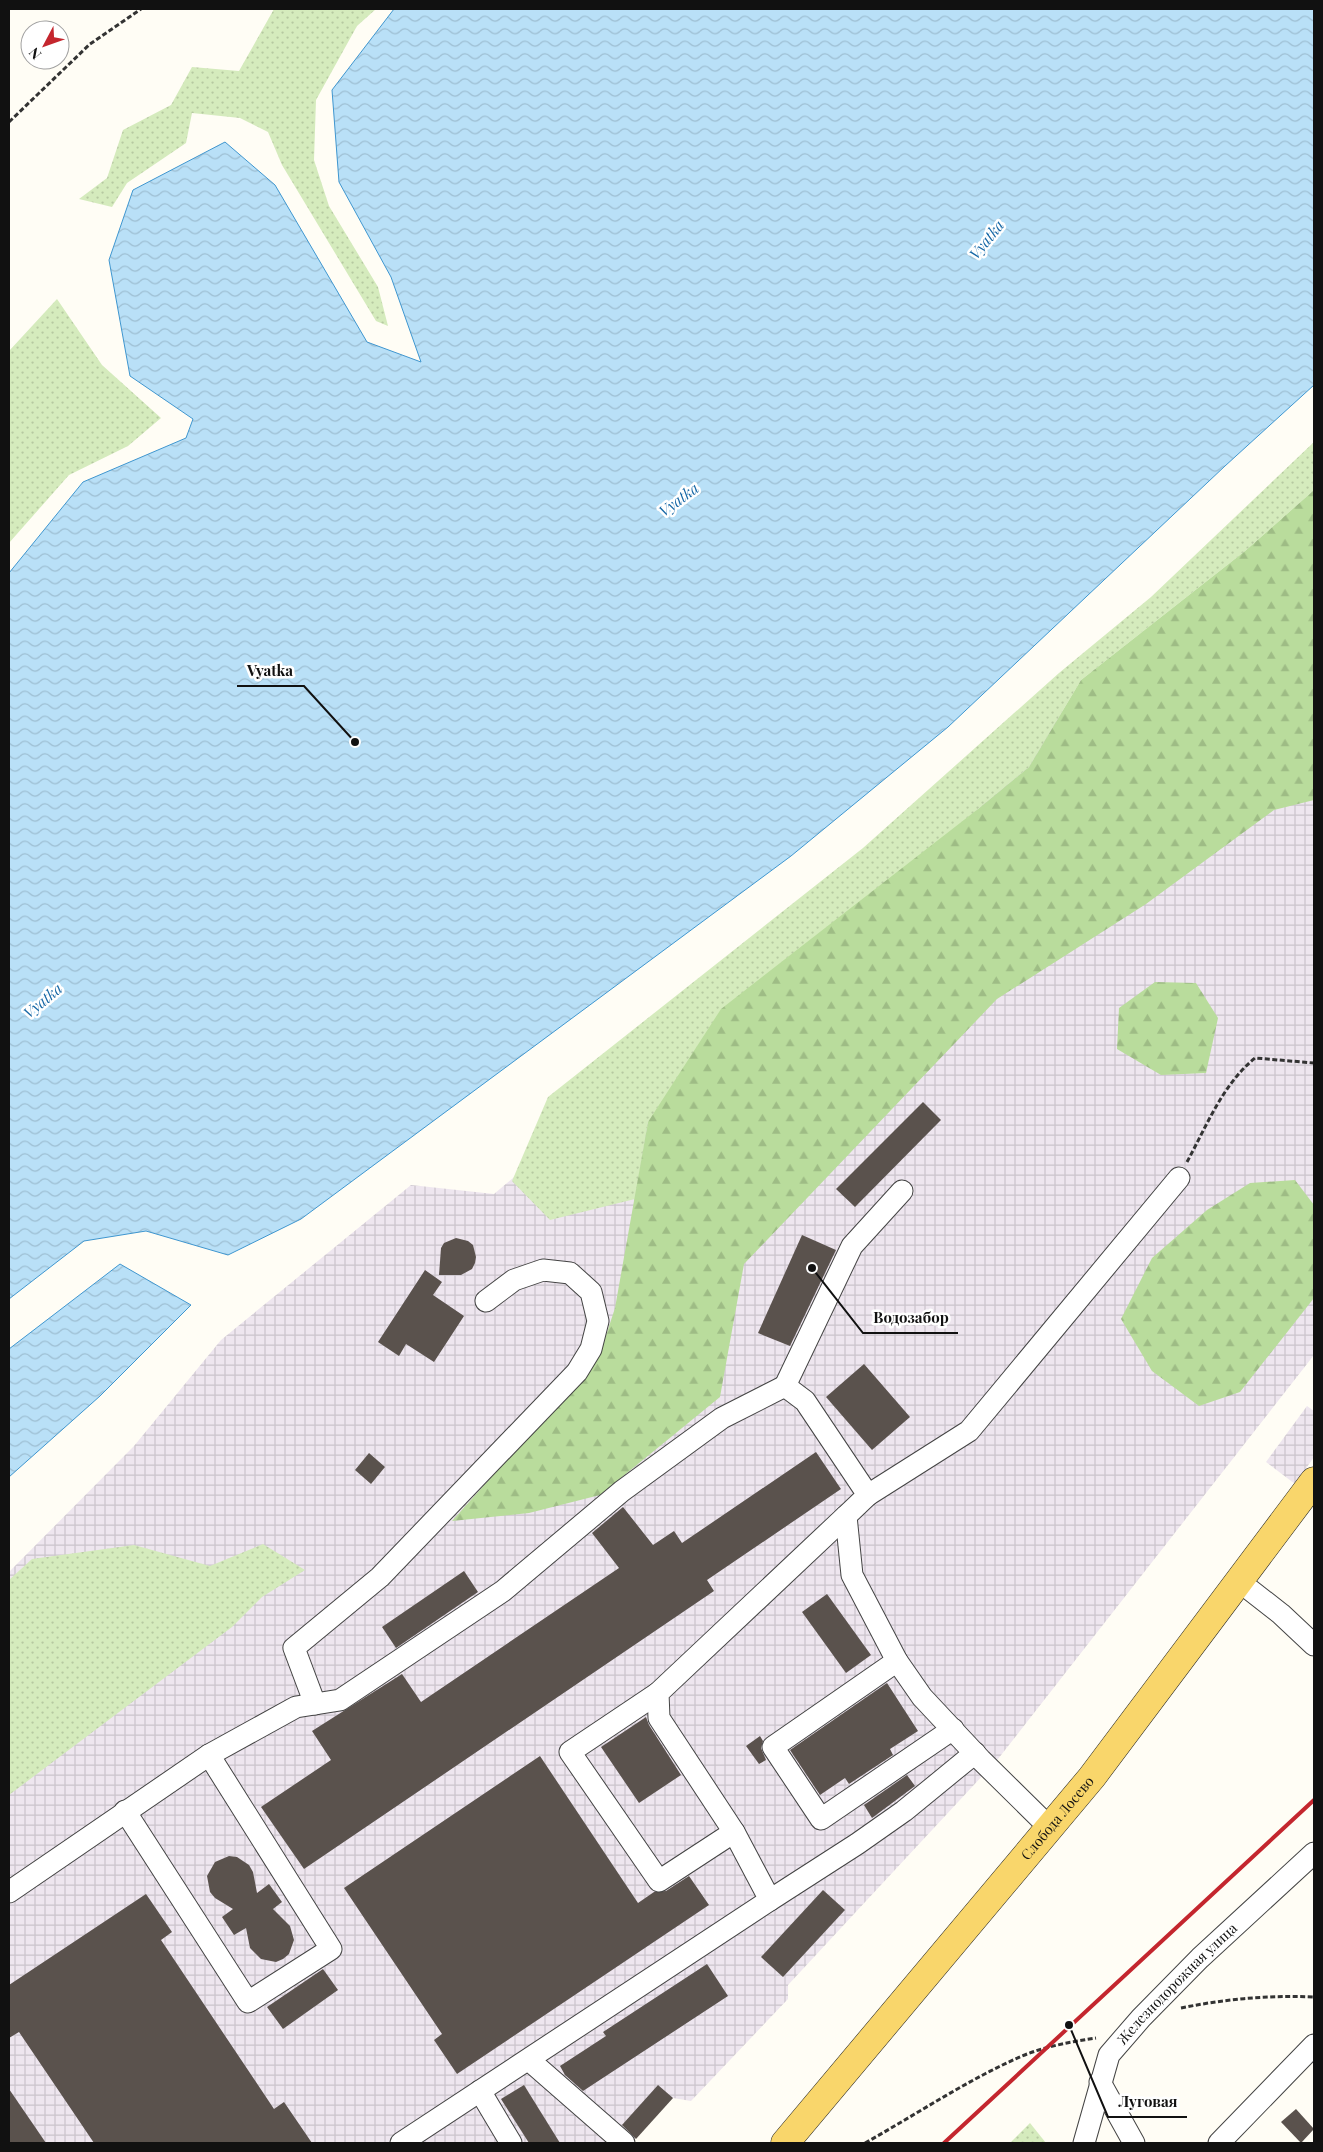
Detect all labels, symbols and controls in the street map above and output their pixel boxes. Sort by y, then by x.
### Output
north arrow [20,20,70,70]
text: N [24,44,45,64]
water label: Vyatka [964,215,1008,263]
water label: Vyatka [654,478,702,521]
callout: Vyatka [237,656,304,686]
text: Vyatka [246,660,293,680]
water label: Vyatka [19,978,66,1022]
callout: Водозабор [863,1303,958,1333]
text: Водозабор [873,1307,949,1327]
street label: Слобода Лосево [1016,1772,1098,1864]
street label: Железнодорожная улица [1112,1919,1241,2048]
callout: Луговая [1108,2087,1187,2117]
text: Луговая [1118,2091,1178,2111]

